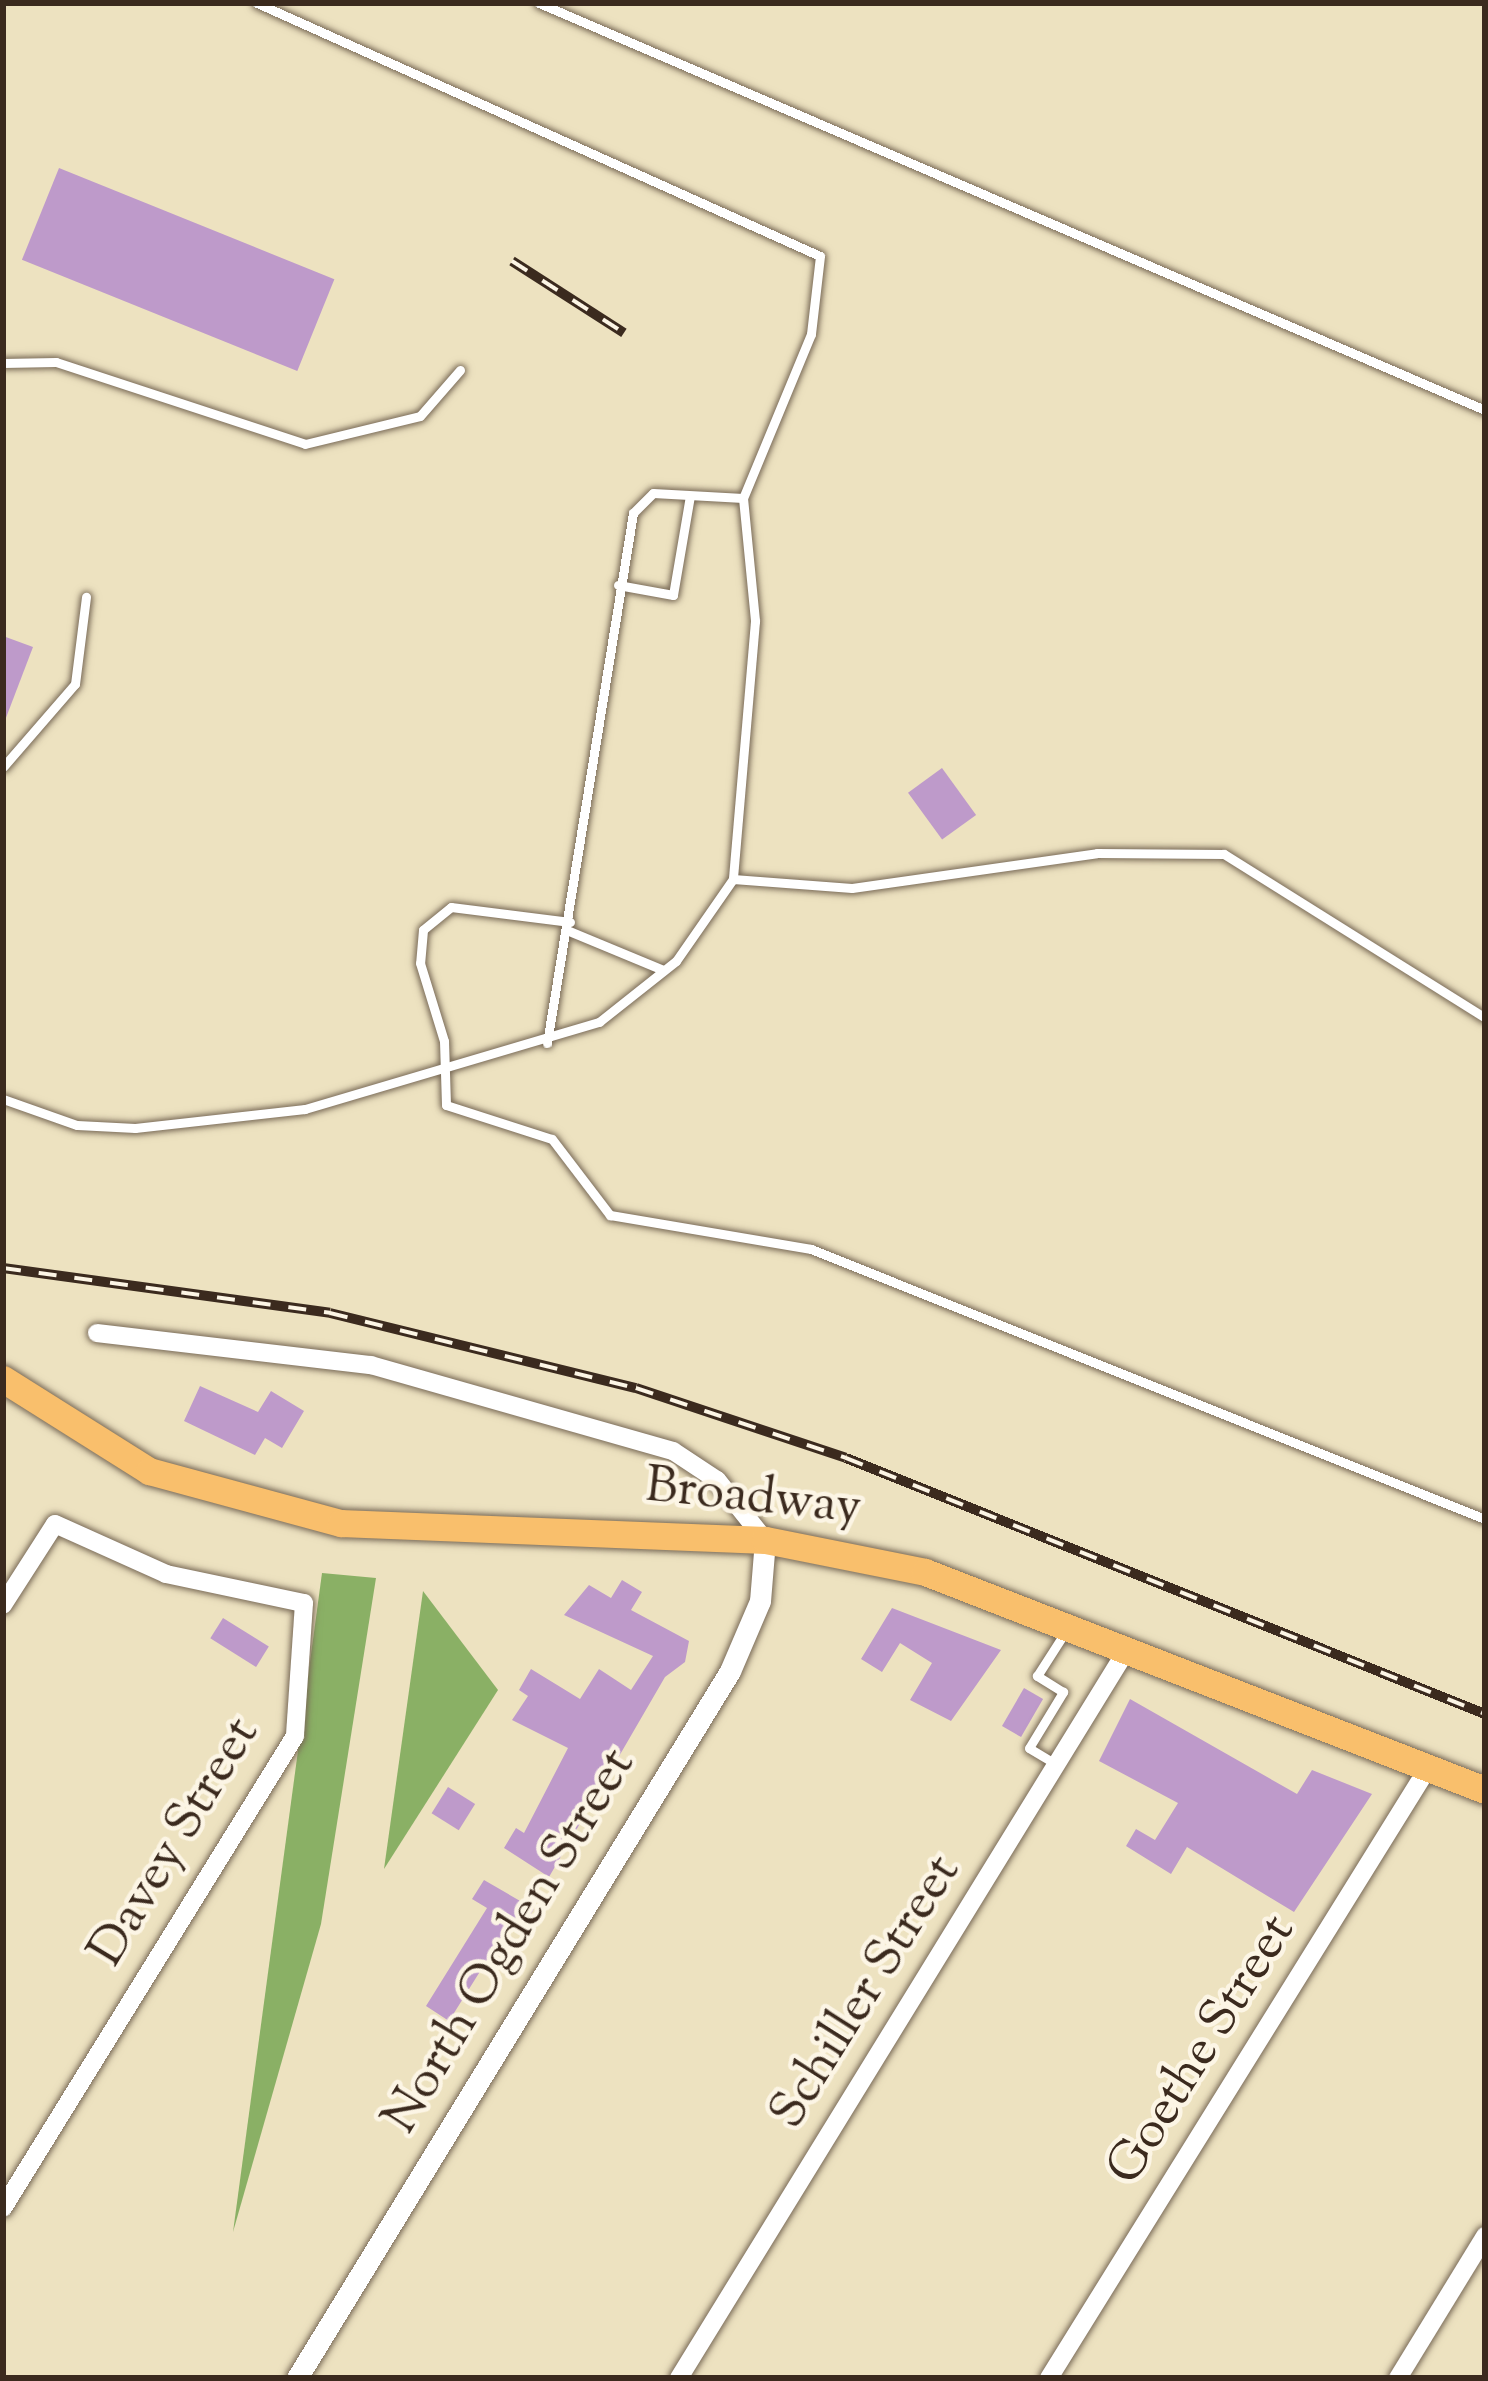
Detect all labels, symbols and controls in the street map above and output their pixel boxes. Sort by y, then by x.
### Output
street label: Broadway [642,1457,864,1541]
street label: Davey Street [78,1708,274,1978]
street label: North Ogden Street [372,1738,650,2146]
street label: Schiller Street [759,1845,975,2141]
street label: Goethe Street [1096,1905,1310,2197]

